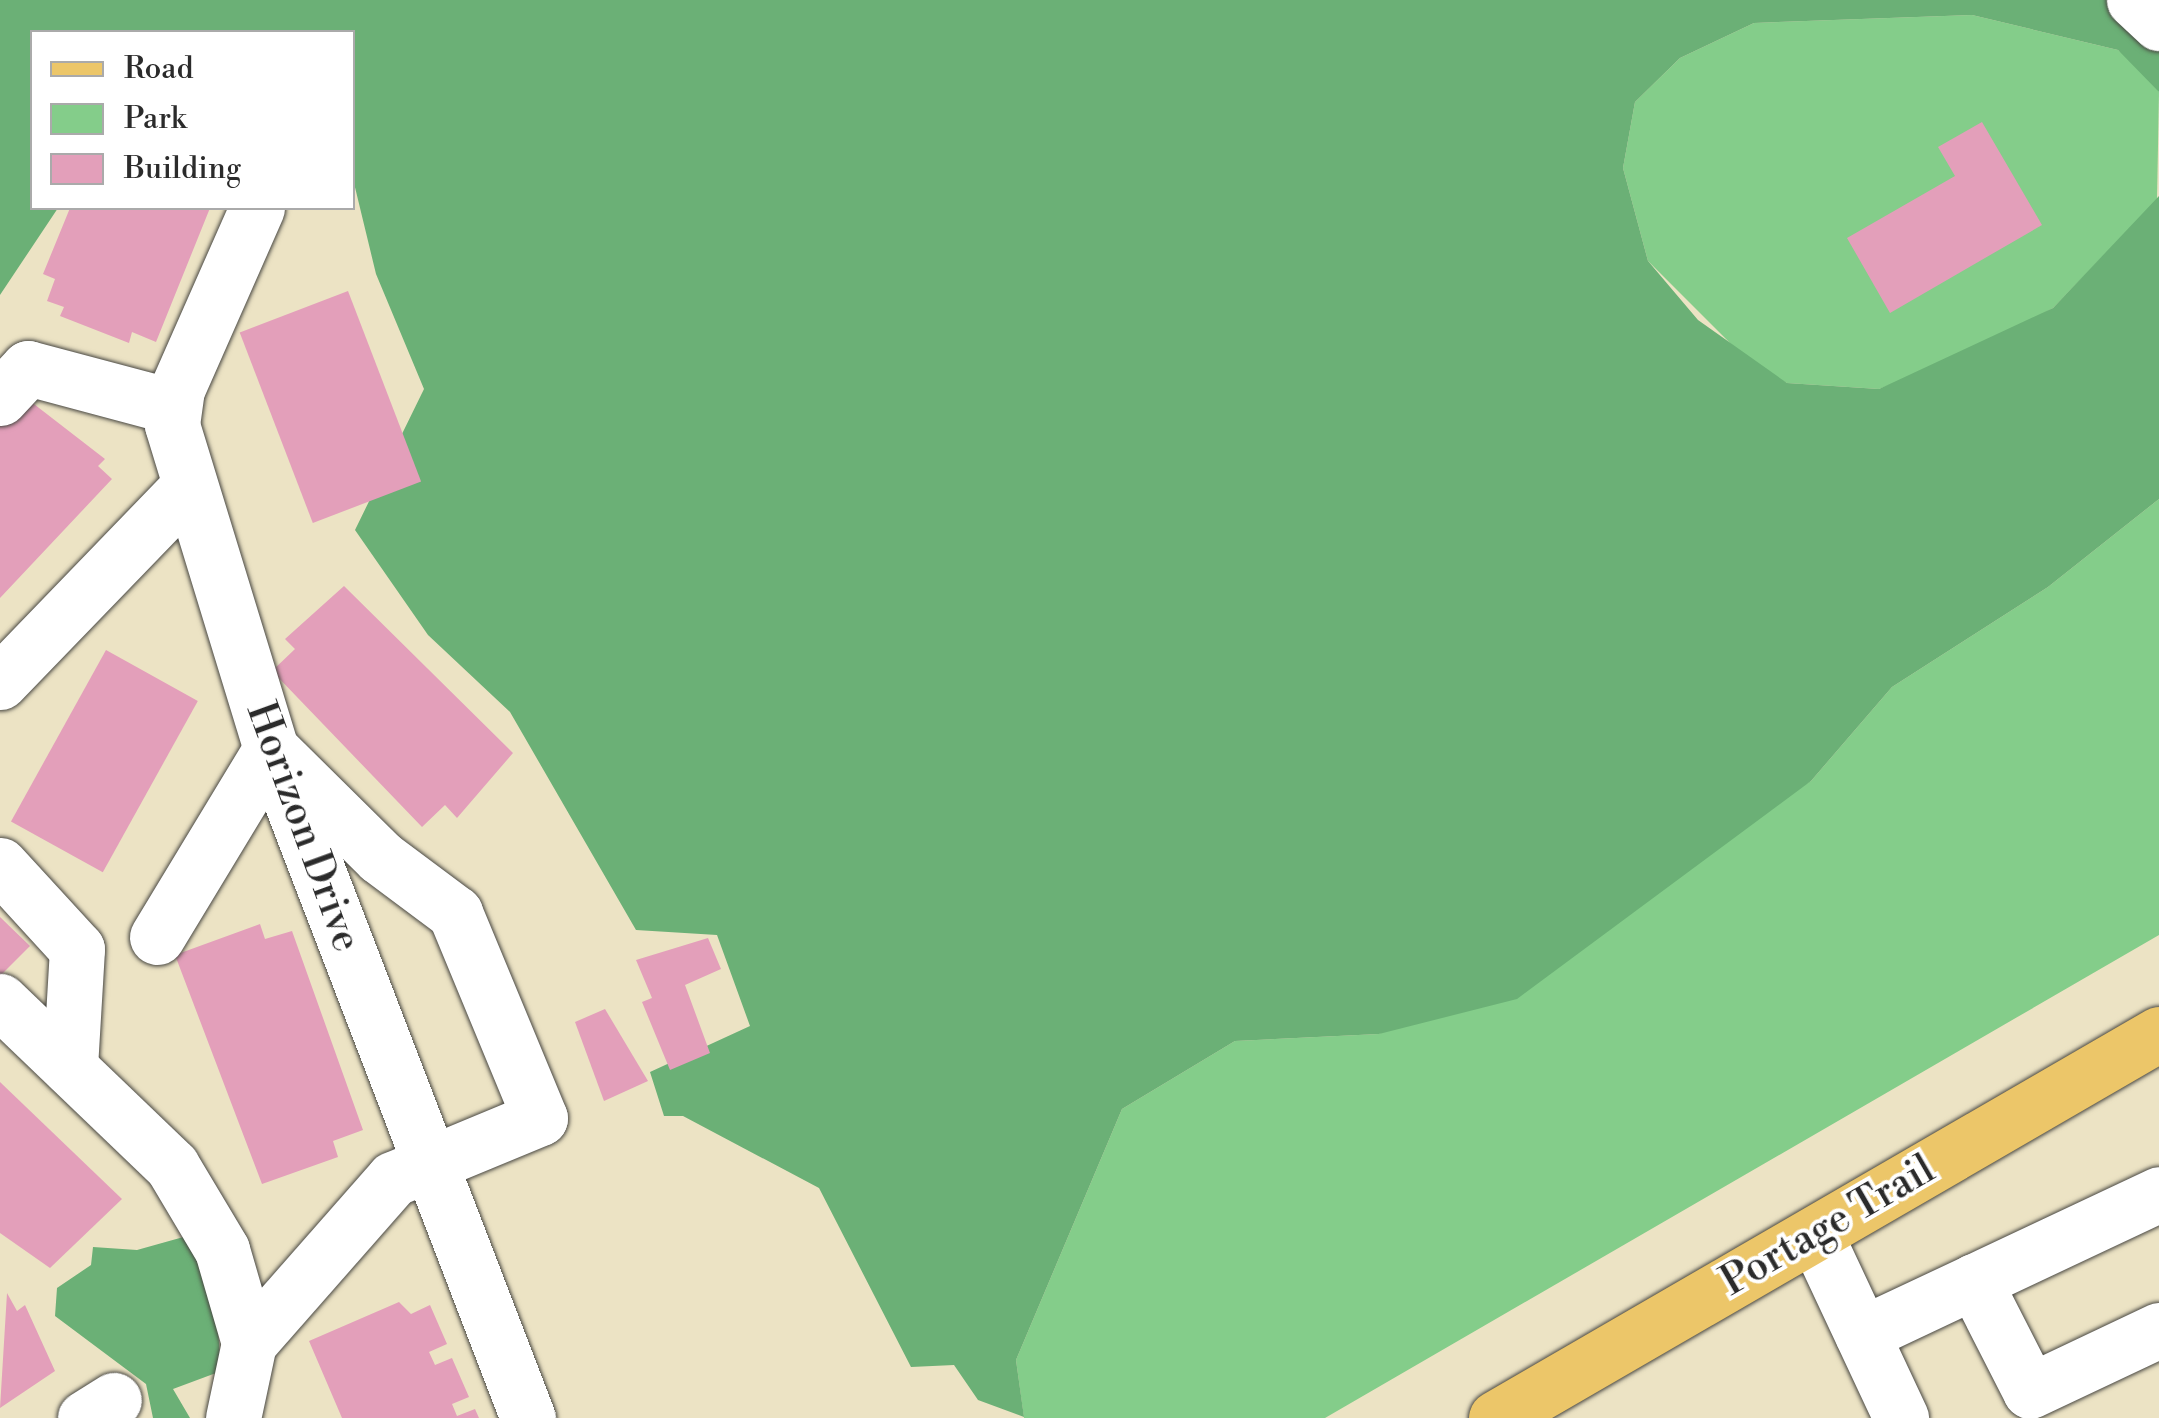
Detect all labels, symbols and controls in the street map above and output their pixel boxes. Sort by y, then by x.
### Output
legend [30,30,355,210]
text: Road [124,50,194,88]
text: Park [124,100,186,138]
text: Building [124,150,241,188]
street label: Horizon Drive [236,696,370,958]
street label: Portage Trail [1713,1146,1943,1306]

